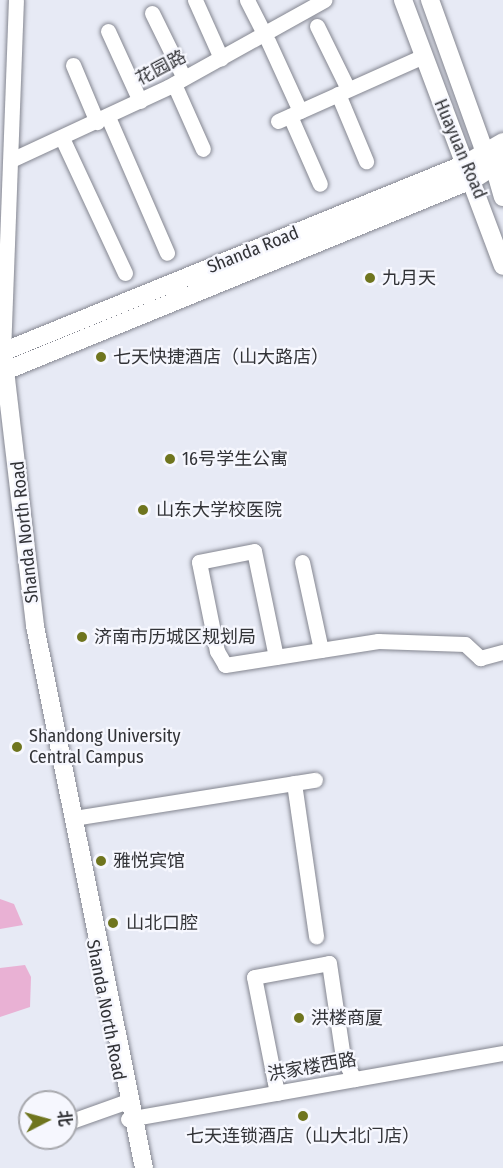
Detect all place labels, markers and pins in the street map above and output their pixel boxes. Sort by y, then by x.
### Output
place label: 九月天 [382,267,436,289]
marker: 九月天 [363,271,377,285]
place label: 七天快捷酒店（山大路店） [113,346,329,368]
marker: 七天快捷酒店（山大路店） [94,350,108,364]
place label: 16号学生公寓 [182,448,288,470]
marker: 16号学生公寓 [163,452,177,466]
place label: 山东大学校医院 [156,499,282,521]
marker: 山东大学校医院 [134,501,152,519]
place label: 济南市历城区规划局 [94,626,256,648]
marker: 济南市历城区规划局 [75,630,89,644]
place label: Shandong University Central Campus [29,726,181,768]
marker: Shandong University Central Campus [10,740,24,754]
place label: 雅悦宾馆 [113,850,185,872]
marker: 雅悦宾馆 [94,854,108,868]
place label: 山北口腔 [126,912,198,934]
marker: 山北口腔 [104,914,122,932]
place label: 洪楼商厦 [311,1007,383,1029]
marker: 洪楼商厦 [292,1011,306,1025]
marker: 七天连锁酒店（山大北门店） [296,1109,310,1123]
place label: 七天连锁酒店（山大北门店） [186,1125,420,1147]

